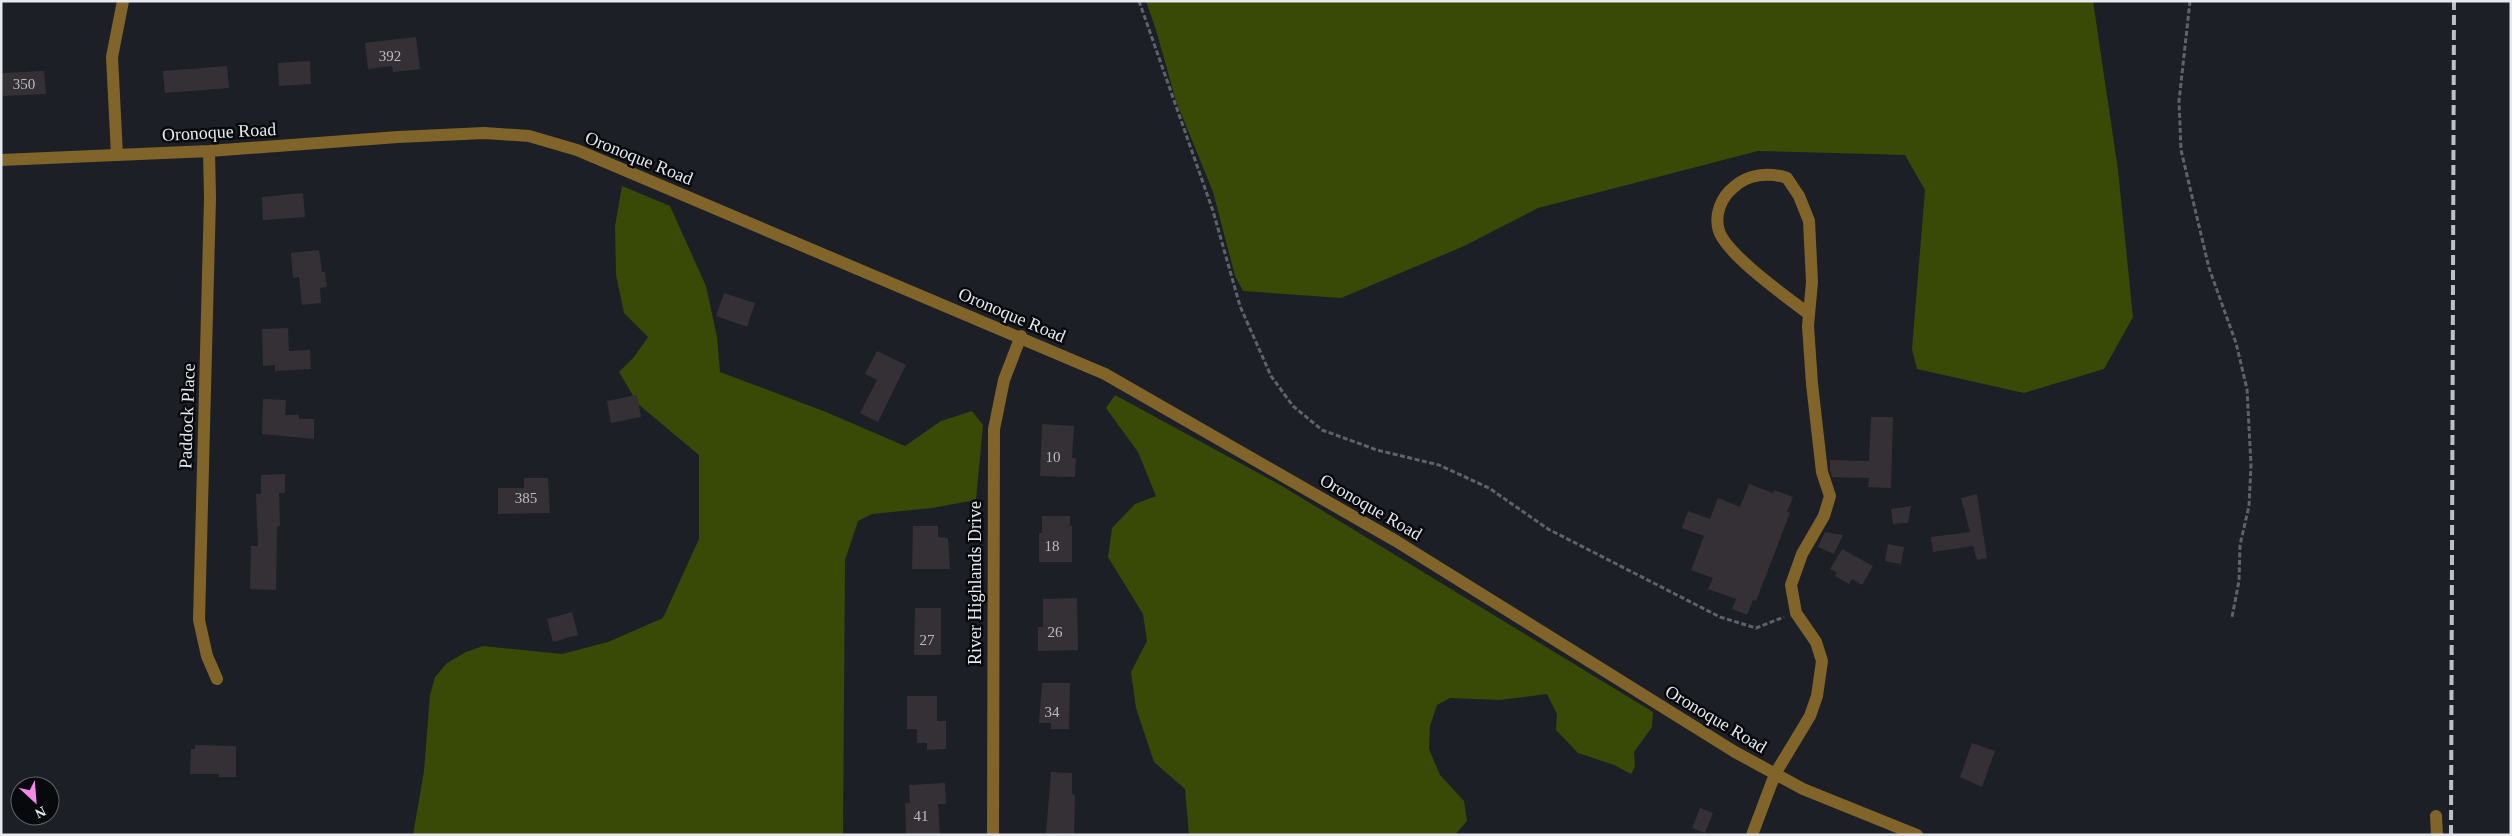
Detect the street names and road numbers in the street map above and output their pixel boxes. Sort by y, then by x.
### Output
street label: Oronoque Road [161,119,277,145]
street label: Oronoque Road [582,127,696,189]
street label: Oronoque Road [955,283,1069,347]
street label: Paddock Place [175,363,199,469]
street label: Oronoque Road [1316,470,1426,544]
street label: River Highlands Drive [965,501,985,665]
street label: Oronoque Road [1662,681,1770,757]

